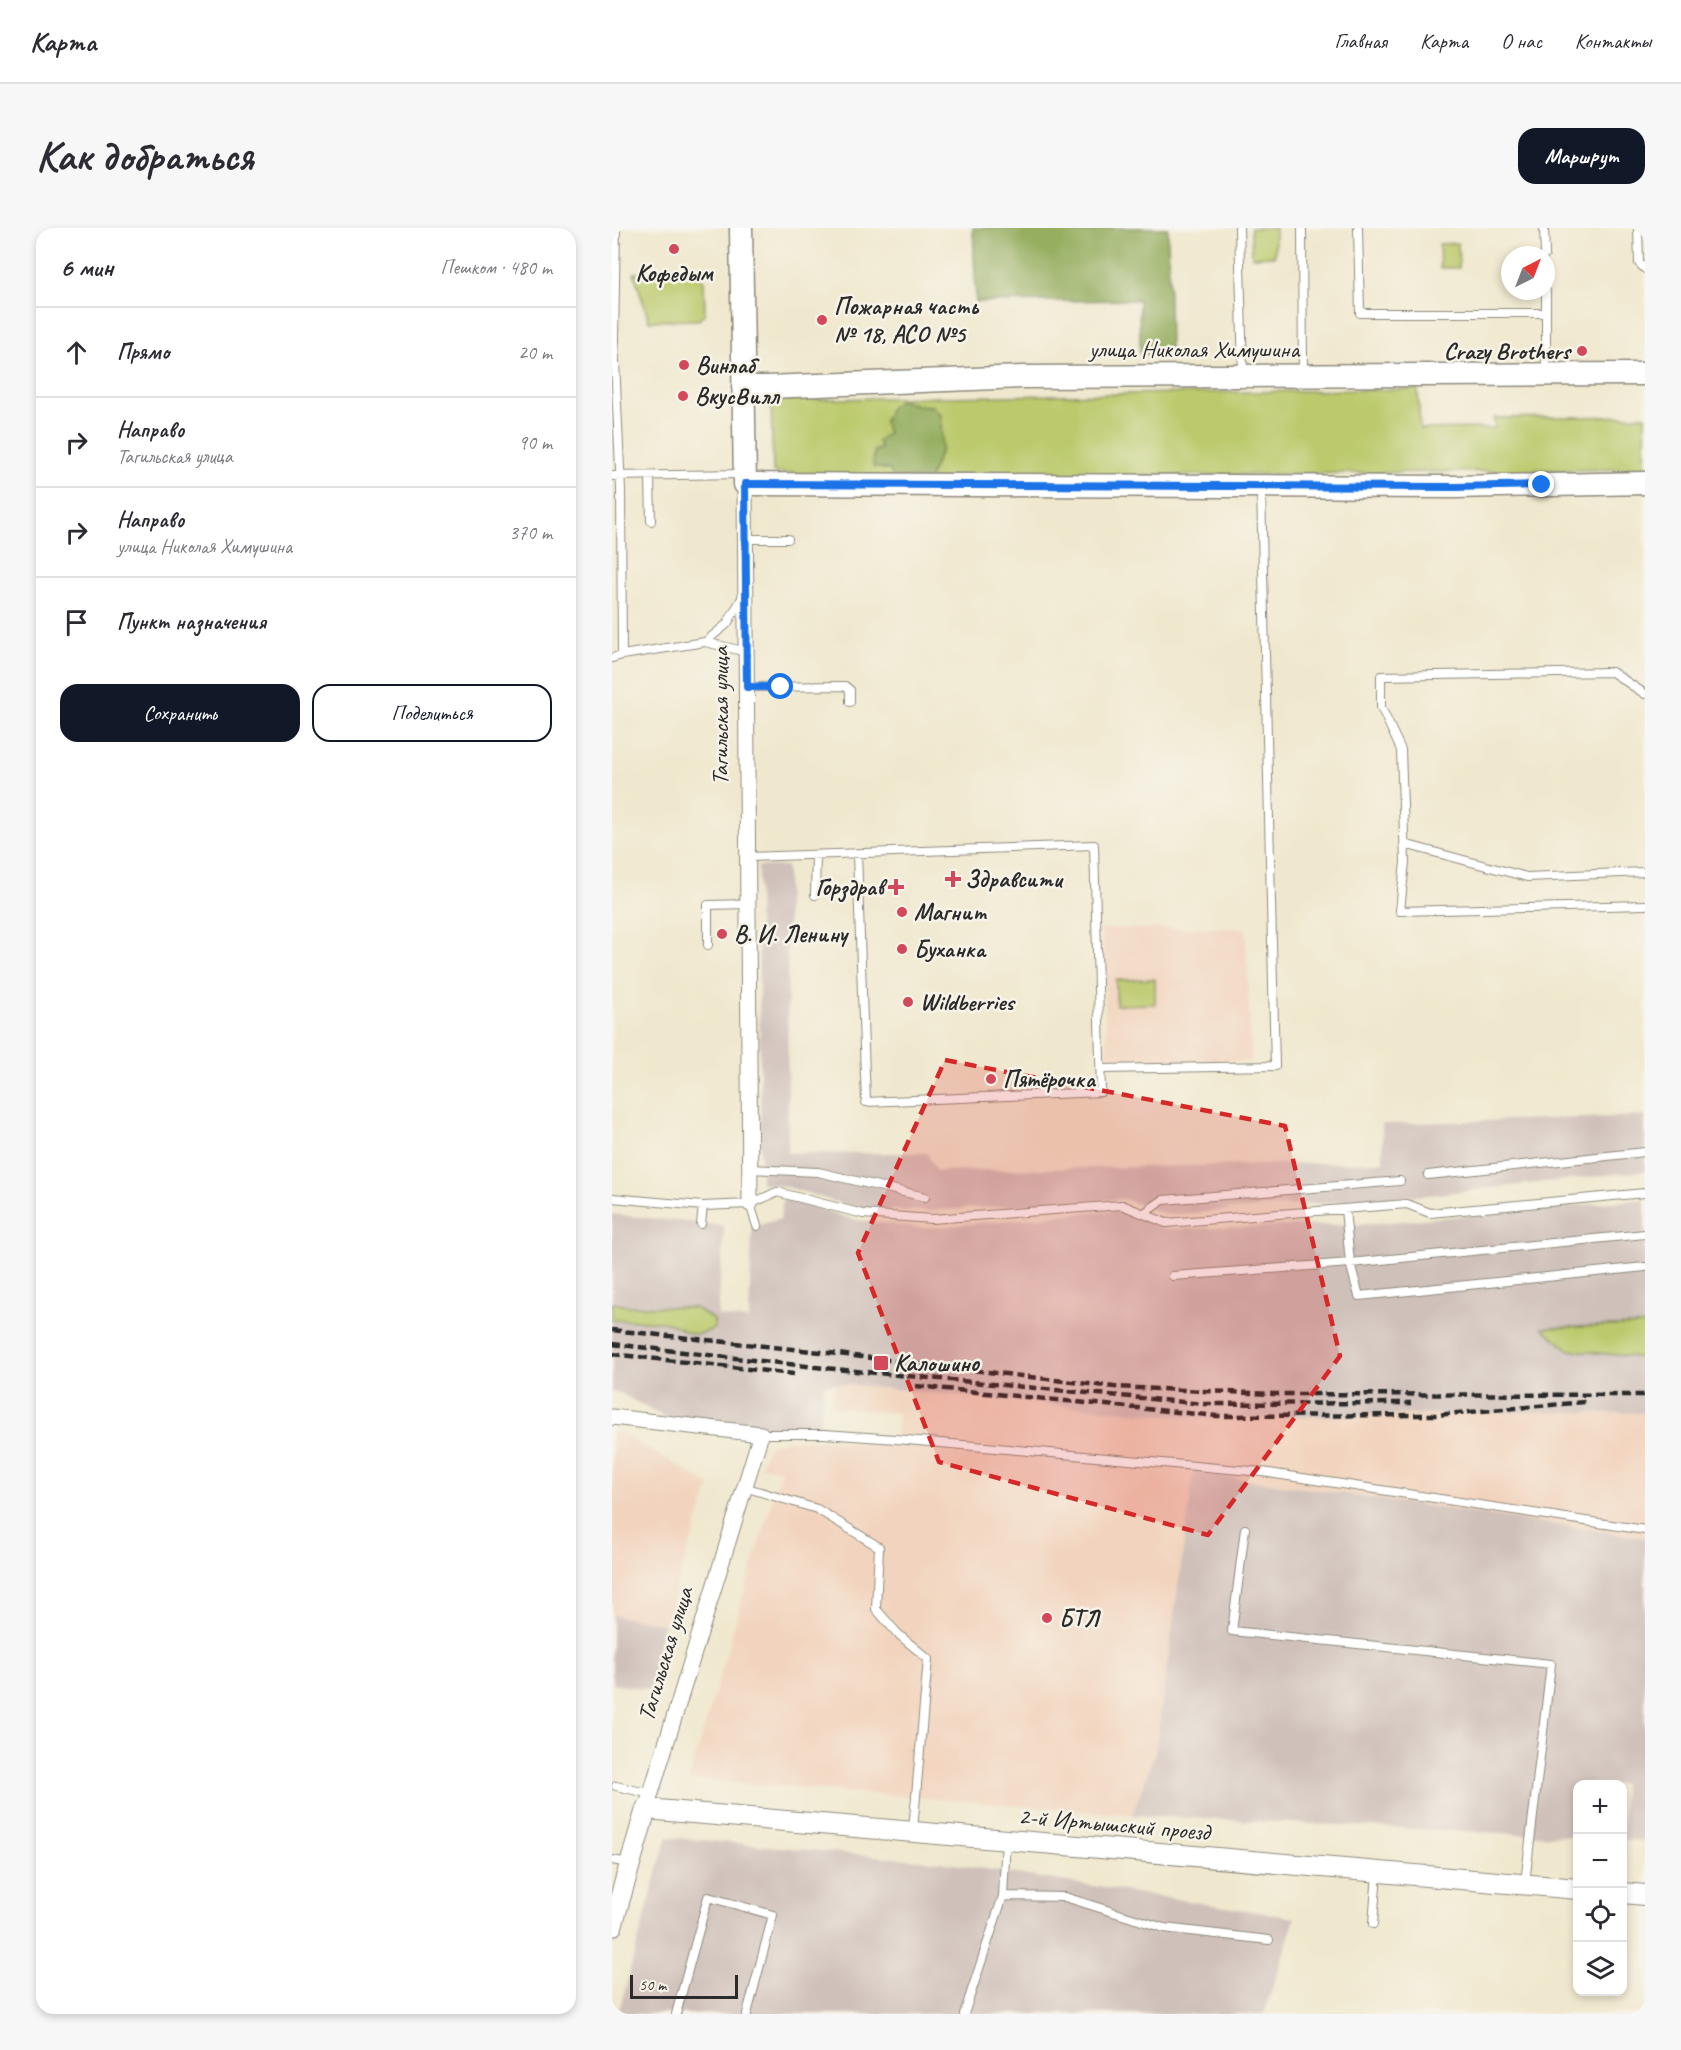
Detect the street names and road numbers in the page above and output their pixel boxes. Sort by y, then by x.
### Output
street label: улица Николая Химушина [1087,334,1300,364]
street label: Тагильская улица [705,645,735,785]
street label: Тагильская улица [630,1582,700,1725]
street label: 2-й Иртышский проезд [1017,1801,1213,1848]

